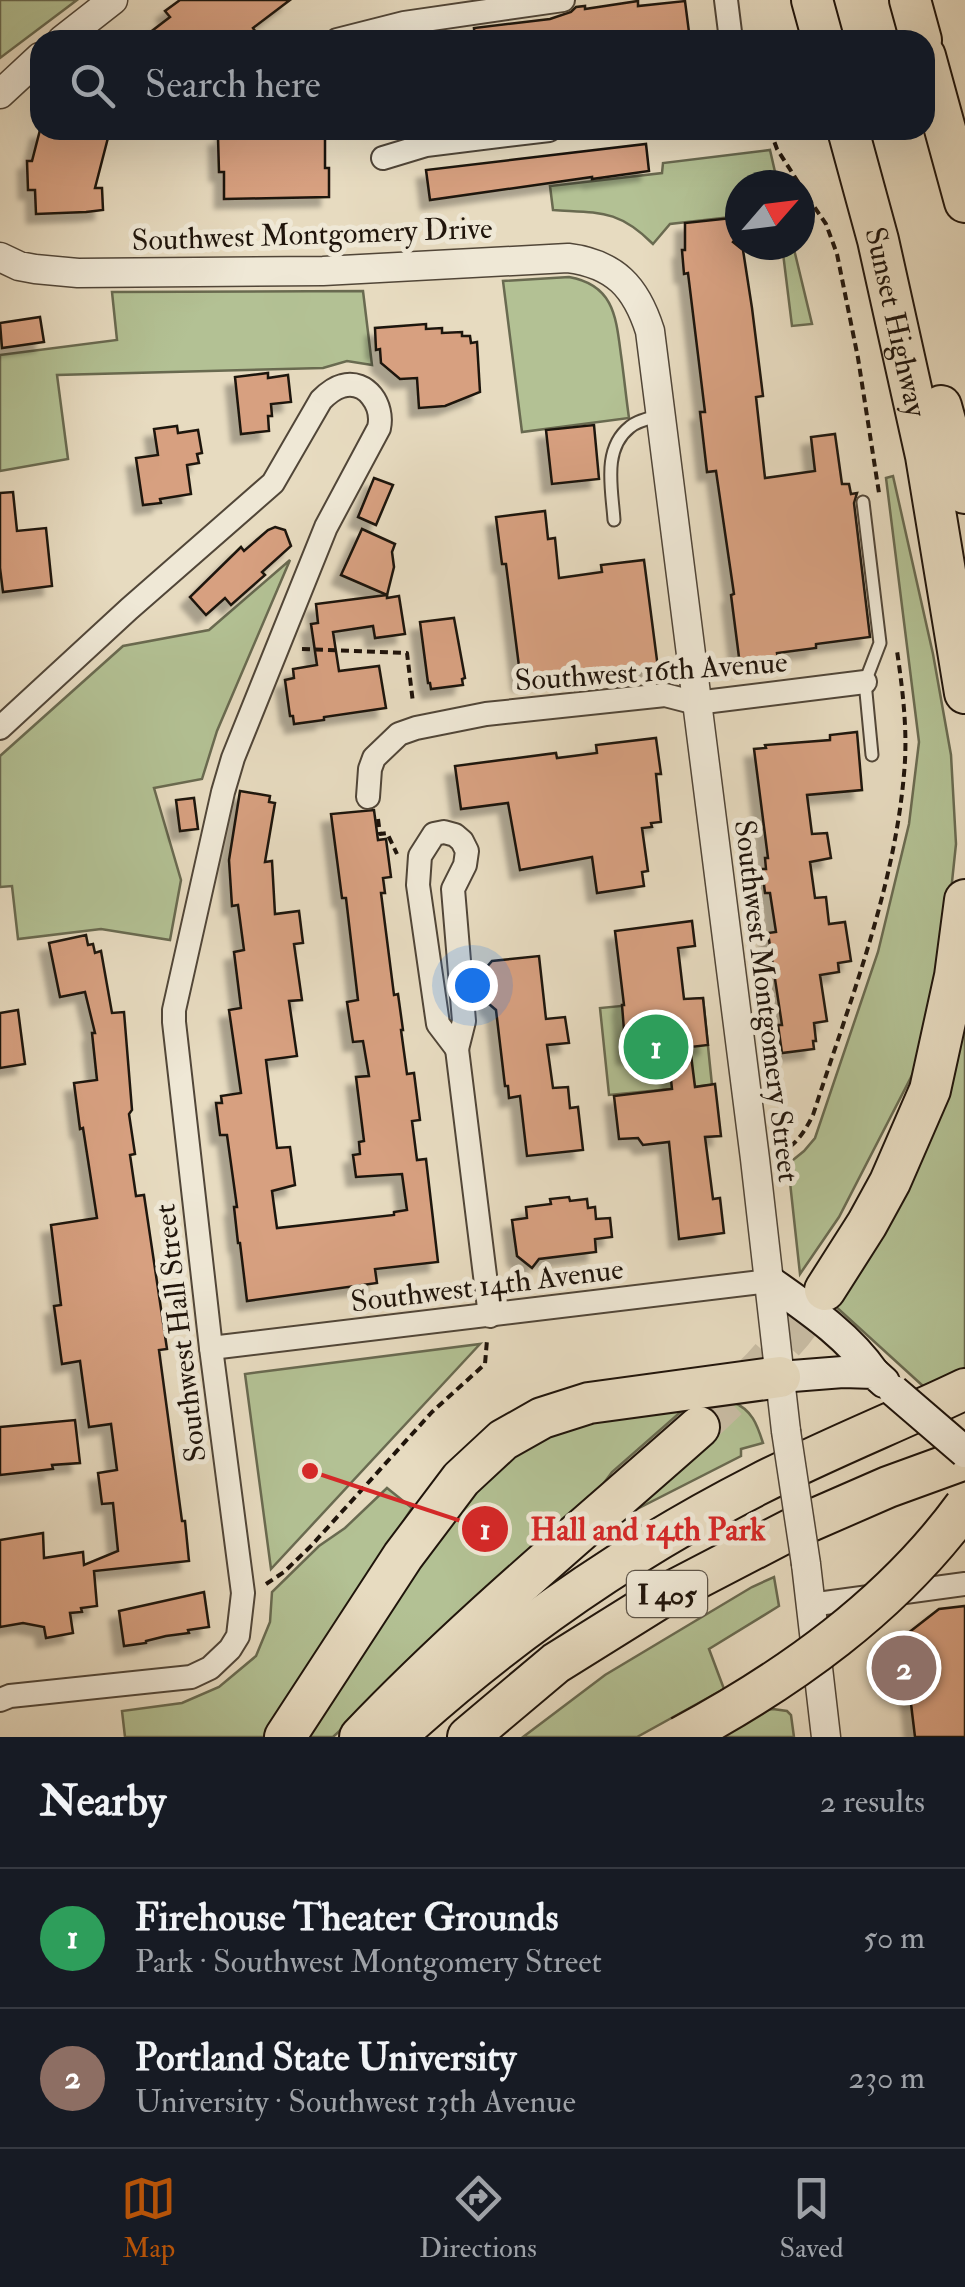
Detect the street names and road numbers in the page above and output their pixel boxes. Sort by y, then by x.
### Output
street label: Southwest Montgomery Drive [131,210,493,259]
street label: Sunset Highway [856,223,935,421]
street label: Southwest 16th Avenue [514,644,789,699]
street label: Southwest Montgomery Street [726,818,807,1185]
street label: Southwest Hall Street [146,1202,215,1464]
street label: Southwest 14th Avenue [349,1250,625,1321]
road number: I 405 [627,1571,707,1617]

